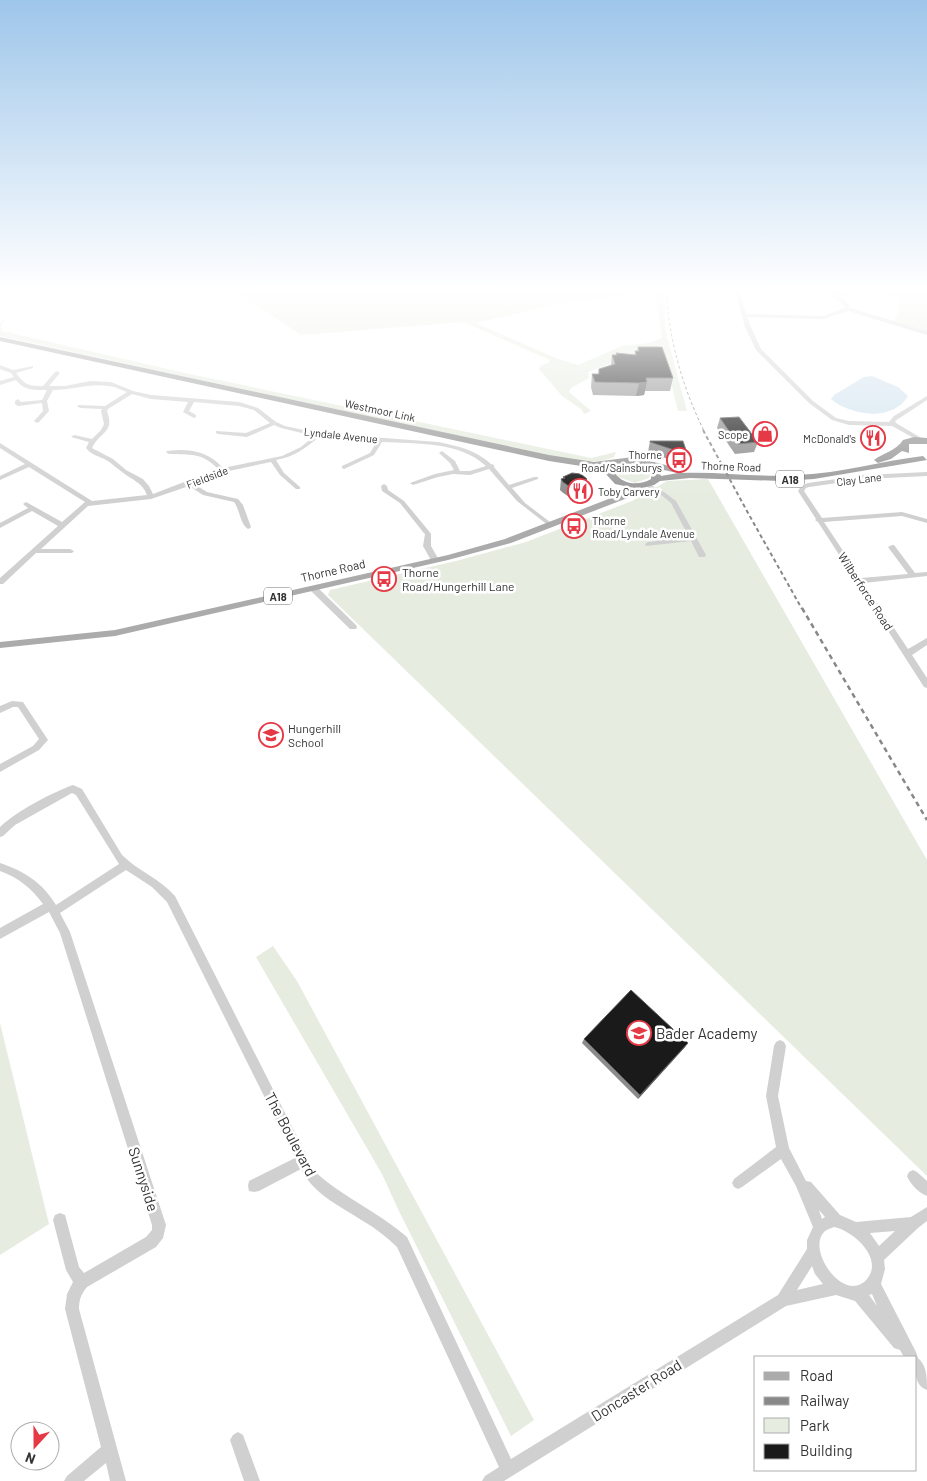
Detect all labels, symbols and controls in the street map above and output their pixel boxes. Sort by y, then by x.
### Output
street label: Westmoor Link [343,396,417,424]
shop icon: Scope [752,421,778,447]
street label: Lyndale Avenue [303,425,379,445]
restaurant icon: McDonald's [860,425,886,451]
place label: Scope [718,428,748,441]
place label: McDonald's [803,432,856,445]
bus stop icon: Thorne Road/Sainsburys [666,447,692,473]
place label: Thorne Road/Sainsburys [581,448,662,474]
street label: Thorne Road [701,458,761,474]
street label: Fieldside [184,463,230,491]
road number: A18 [776,470,804,488]
street label: Clay Lane [836,470,883,488]
restaurant icon: Toby Carvery [567,478,593,504]
place label: Toby Carvery [598,485,659,498]
bus stop icon: Thorne Road/Lyndale Avenue [561,513,587,539]
place label: Thorne Road/Lyndale Avenue [592,514,695,540]
street label: Wilberforce Road [836,550,896,632]
street label: Thorne Road [299,556,367,584]
place label: Thorne Road/Hungerhill Lane [402,565,514,593]
bus stop icon: Thorne Road/Hungerhill Lane [371,566,397,592]
road number: A18 [264,588,292,604]
place label: Hungerhill School [288,721,341,749]
school or university icon: Hungerhill School [258,722,284,748]
school or university icon: Bader Academy [626,1020,652,1046]
place label: Bader Academy [656,1024,757,1042]
street label: The Boulevard [261,1089,321,1179]
street label: Sunnyside [125,1145,163,1213]
street label: Doncaster Road [588,1355,684,1425]
legend [754,1356,917,1471]
text: Road [800,1366,833,1384]
text: Railway [800,1391,849,1409]
text: Park [800,1416,830,1434]
north arrow [10,1421,60,1471]
text: Building [800,1441,853,1459]
text: N [23,1449,38,1468]

